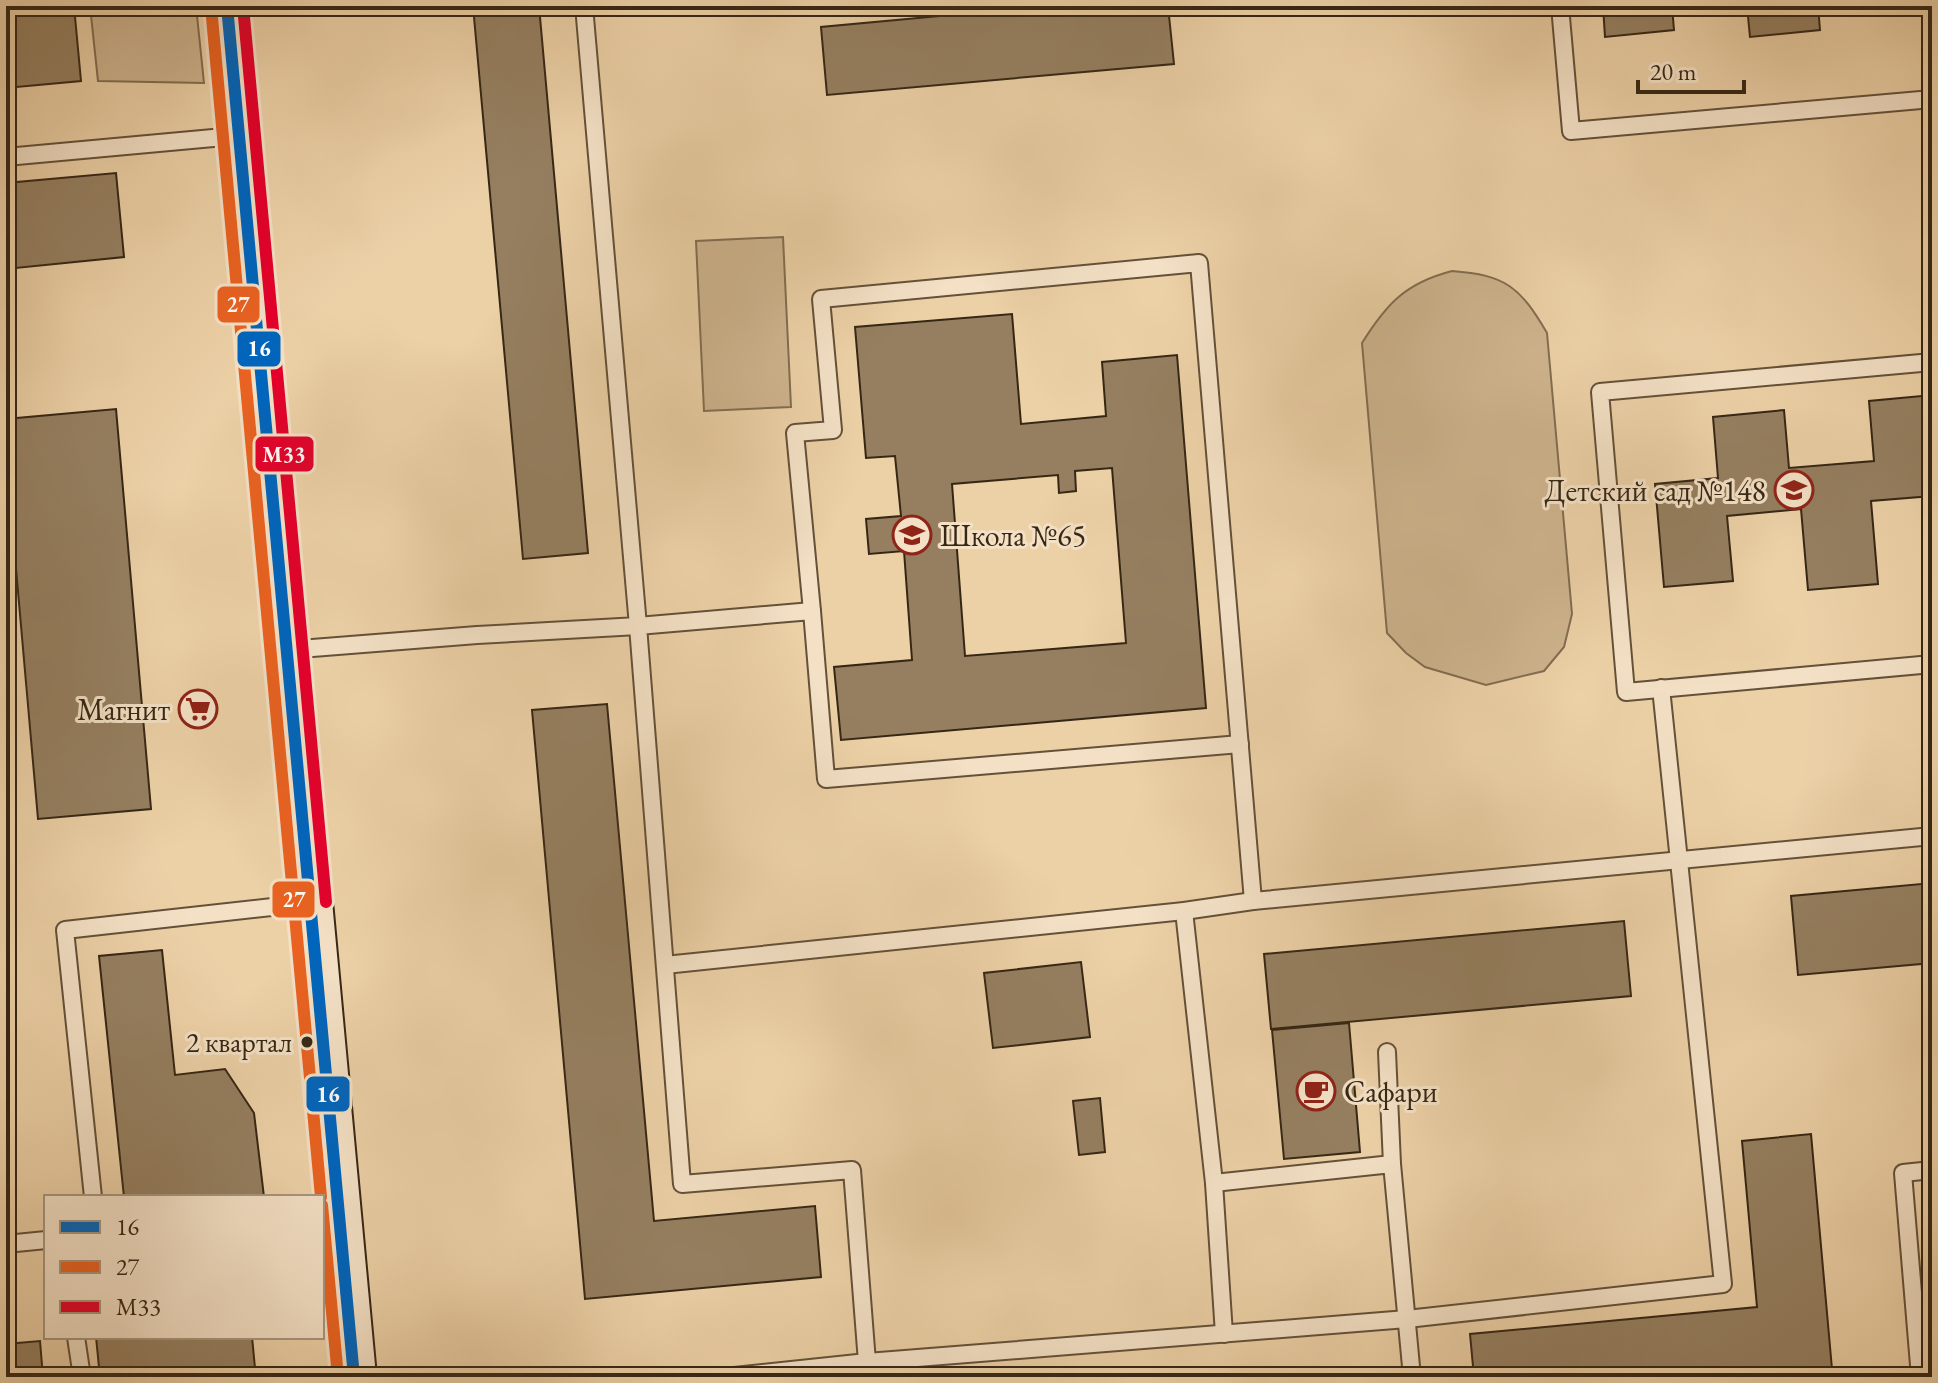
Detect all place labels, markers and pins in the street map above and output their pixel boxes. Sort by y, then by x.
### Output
school or university icon: Детский сад №148 [1773,469,1815,511]
place label: Детский сад №148 [1544,471,1766,510]
school or university icon: Школа №65 [891,514,933,556]
place label: Школа №65 [940,516,1086,555]
supermarket icon: Магнит [177,688,219,730]
place label: Магнит [77,690,170,729]
place label: 2 квартал [186,1024,292,1060]
marker: 2 квартал [299,1034,315,1050]
cafe icon: Сафари [1295,1070,1337,1112]
place label: Сафари [1344,1072,1438,1111]

